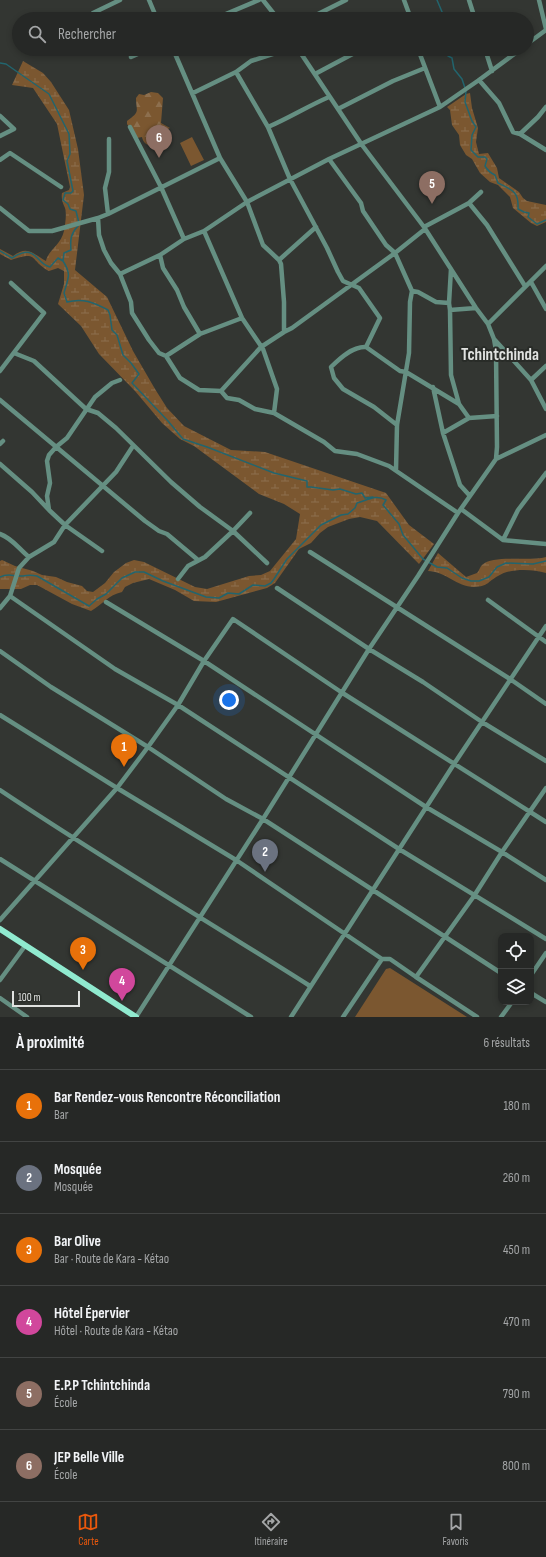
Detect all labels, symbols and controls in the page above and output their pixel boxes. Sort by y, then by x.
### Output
search box [12,12,534,56]
icon: search [26,23,48,45]
text: Rechercher [58,25,116,44]
pin: 6 [146,125,172,158]
pin: 5 [419,171,445,204]
district label: Tchintchinda [461,345,539,365]
your location [219,690,239,710]
pin: 1 [111,734,137,767]
pin: 2 [252,839,278,872]
map controls [498,933,534,1005]
button: locate [498,933,534,969]
pin: 3 [70,937,96,970]
pin: 4 [109,968,135,1001]
button: layers [498,969,534,1005]
scale bar [12,989,80,1008]
text: 100 m [18,991,40,1004]
text: À proximité [16,1033,84,1053]
text: 6 résultats [484,1035,530,1051]
text: Bar Rendez-vous Rencontre Réconciliation [54,1088,280,1107]
text: 1 [26,1098,32,1114]
text: 180 m [504,1098,530,1114]
text: Bar [54,1107,69,1123]
text: Mosquée [54,1160,102,1179]
text: 2 [26,1170,32,1186]
text: 260 m [503,1170,530,1186]
text: Mosquée [54,1179,93,1195]
text: Bar Olive [54,1232,101,1251]
text: 3 [26,1242,32,1258]
text: 450 m [503,1242,530,1258]
text: Bar · Route de Kara - Kétao [54,1251,169,1267]
text: Hôtel Épervier [54,1304,130,1323]
text: 4 [26,1314,32,1330]
text: 470 m [503,1314,530,1330]
text: Hôtel · Route de Kara - Kétao [54,1323,178,1339]
text: E.P.P Tchintchinda [54,1376,150,1395]
text: 5 [26,1386,32,1402]
text: 790 m [503,1386,530,1402]
text: École [54,1395,77,1411]
text: JEP Belle Ville [54,1448,124,1467]
text: 6 [26,1458,32,1474]
text: 800 m [502,1458,530,1474]
text: École [54,1467,77,1483]
tab: Carte [77,1511,99,1548]
tab: Itinéraire [254,1511,288,1548]
tab: Favoris [443,1511,469,1548]

